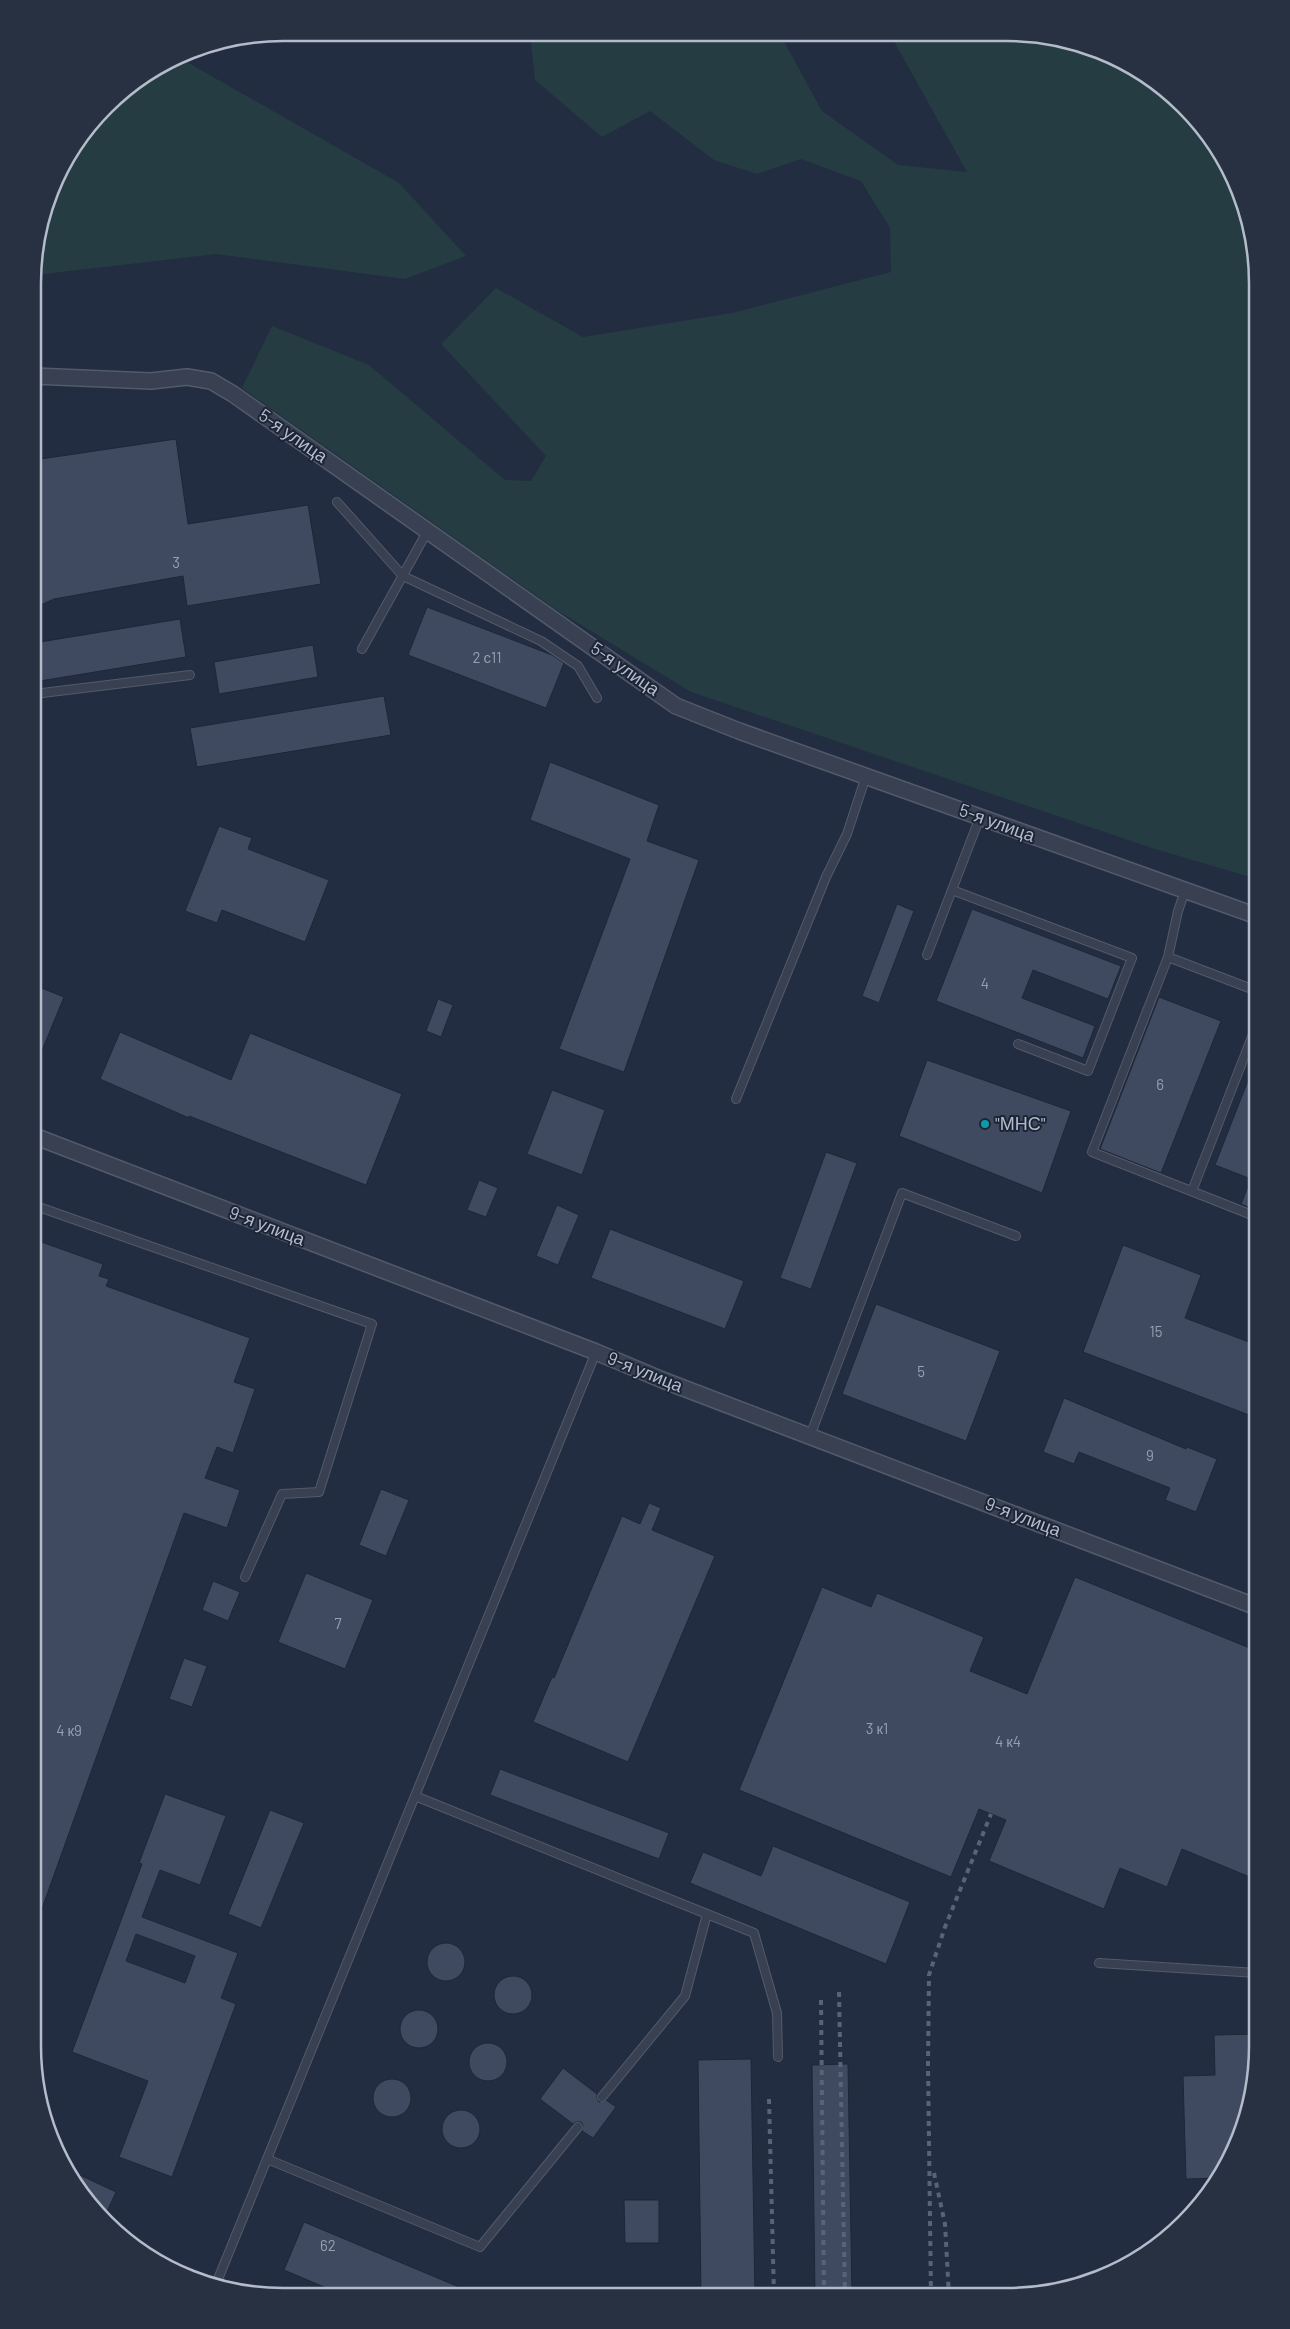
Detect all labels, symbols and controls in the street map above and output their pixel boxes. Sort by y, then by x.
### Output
street label: 5-я улица [255,403,333,467]
house number: 3 [172,553,180,571]
street label: 5-я улица [587,636,665,700]
house number: 2 с11 [472,648,502,666]
street label: 5-я улица [956,798,1039,846]
house number: 4 [981,974,989,992]
house number: 6 [1156,1075,1164,1093]
place label: "МНС" [995,1112,1046,1134]
marker: "МНС" [979,1118,991,1130]
street label: 9-я улица [226,1201,309,1250]
house number: 15 [1150,1322,1162,1340]
street label: 9-я улица [604,1346,687,1396]
house number: 5 [917,1362,925,1380]
house number: 9 [1146,1446,1154,1464]
street label: 9-я улица [982,1492,1065,1541]
house number: 7 [334,1614,342,1632]
house number: 3 к1 [866,1719,888,1737]
house number: 4 к9 [56,1721,82,1739]
house number: 4 к4 [995,1732,1021,1750]
house number: 62 [320,2236,336,2254]

